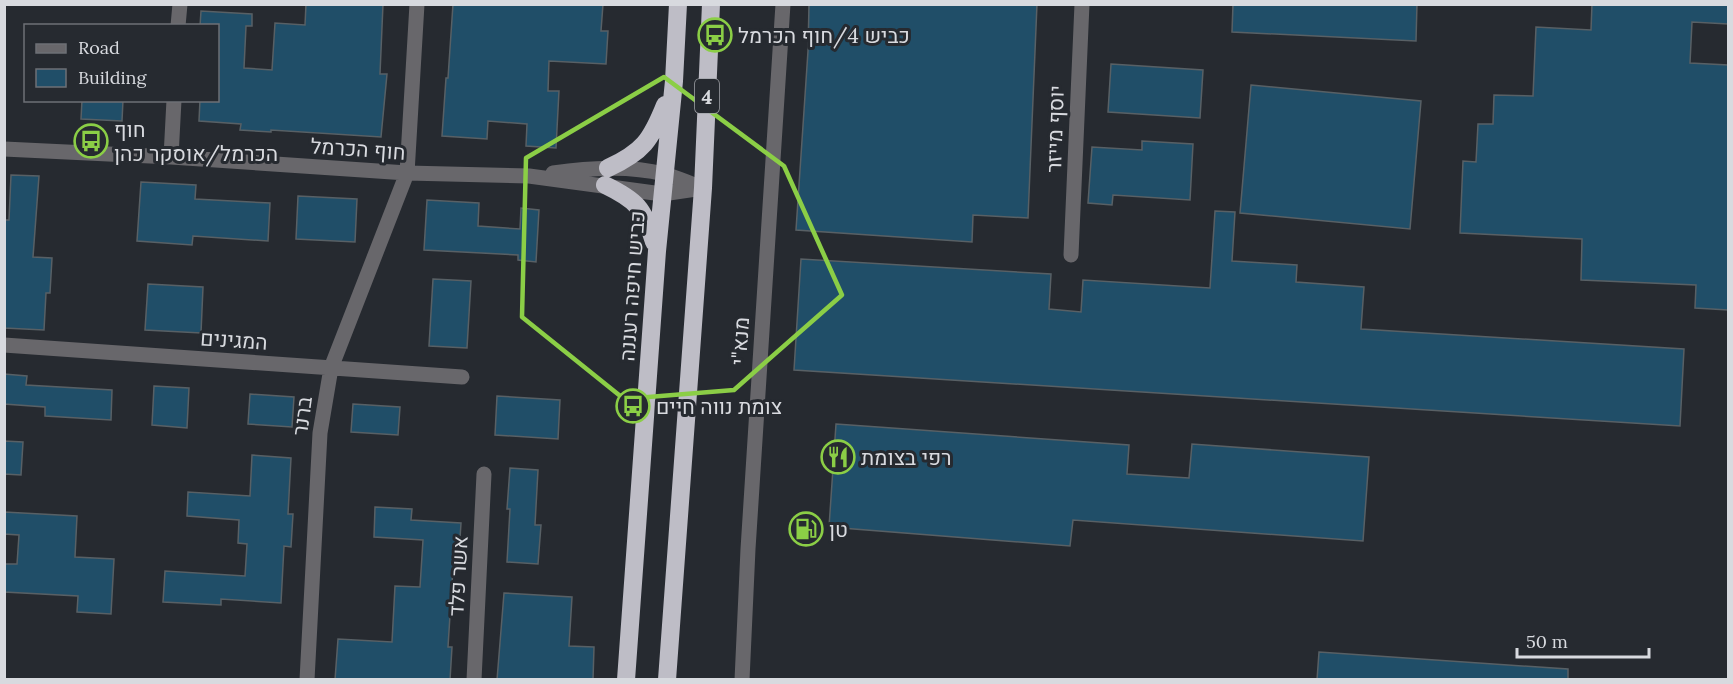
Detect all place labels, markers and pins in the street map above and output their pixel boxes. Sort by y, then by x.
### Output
bus stop icon: כביש 4/חוף הכרמל [697,17,733,53]
place label: כביש 4/חוף הכרמל [738,22,910,49]
place label: חוף הכרמל/אוסקר כהן [114,116,278,167]
bus stop icon: חוף הכרמל/אוסקר כהן [73,123,109,159]
bus stop icon: צומת נווה חיים [615,388,651,424]
place label: צומת נווה חיים [656,393,782,420]
restaurant icon: רפי בצומת [820,439,856,475]
place label: רפי בצומת [861,444,952,471]
fuel station icon: טן [788,511,824,547]
place label: טן [829,516,848,543]

